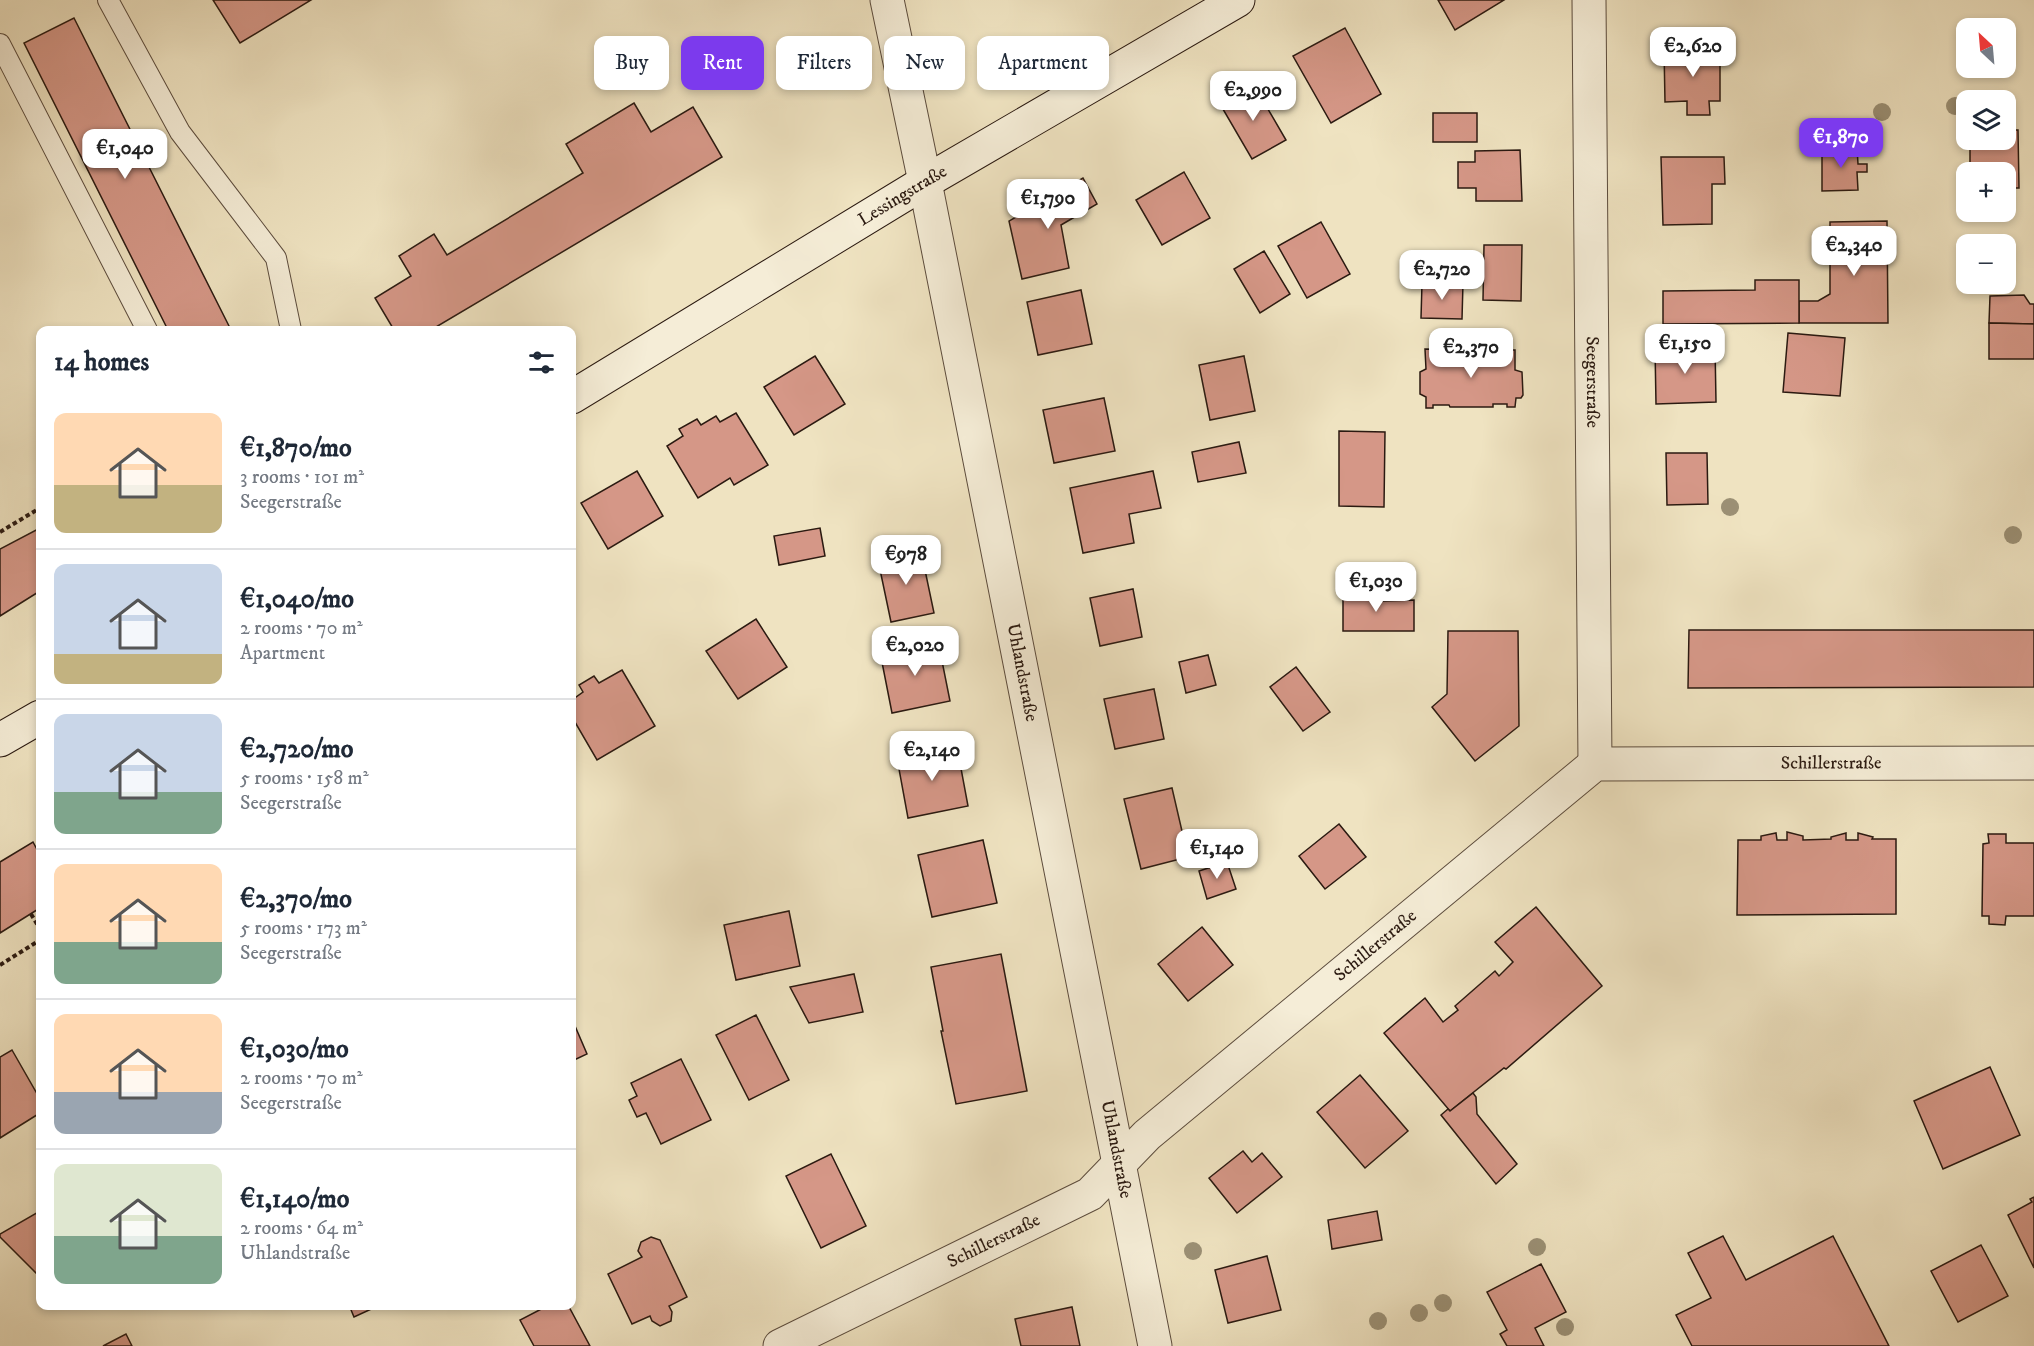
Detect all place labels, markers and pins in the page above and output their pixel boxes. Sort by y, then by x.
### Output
pin: €2,620 [1644,27,1742,78]
pin: €2,990 [1204,71,1302,122]
pin: €1,870 [1792,118,1890,169]
pin: €1,040 [76,129,174,180]
pin: €1,790 [999,179,1097,230]
pin: €2,340 [1805,226,1903,277]
pin: €2,720 [1393,250,1491,301]
pin: €1,150 [1636,324,1734,375]
pin: €2,370 [1422,328,1520,379]
pin: €978 [870,535,942,586]
pin: €1,030 [1327,562,1425,613]
pin: €2,020 [866,626,964,677]
pin: €2,140 [883,731,981,782]
pin: €1,140 [1168,829,1266,880]

